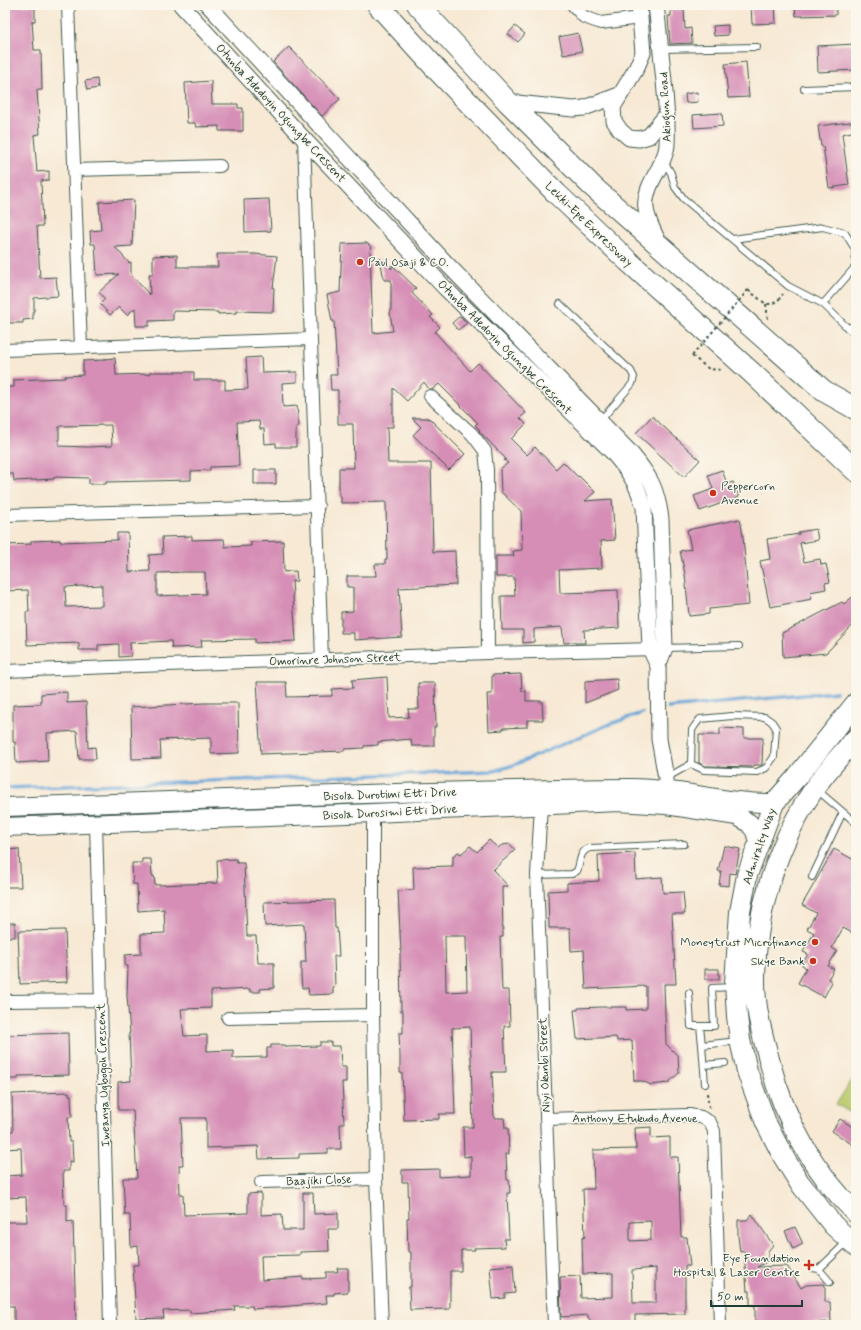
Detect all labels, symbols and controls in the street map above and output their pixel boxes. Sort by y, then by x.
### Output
street label: Otunba Adedoyin Ogungbe Crescent [211,41,349,187]
street label: Akiogun Road [656,71,677,143]
street label: Lekki-Epe Expressway [541,179,636,271]
place label: Paul Osaji & CO. [368,255,449,271]
marker: Paul Osaji & CO. [355,257,365,267]
street label: Otunba Adedoyin Ogungbe Crescent [433,277,575,419]
place label: Peppercorn Avenue [721,479,775,509]
marker: Peppercorn Avenue [708,488,718,498]
street label: Omorinre Johnson Street [269,650,401,670]
street label: Bisola Durotimi Etti Drive [323,785,457,805]
street label: Bisola Durosimi Etti Drive [323,801,458,825]
street label: Admiralty Way [739,806,780,887]
place label: Moneytrust Microfinance [680,935,807,951]
marker: Moneytrust Microfinance [810,937,820,947]
place label: Skye Bank [751,954,805,970]
marker: Skye Bank [808,956,818,966]
street label: Iweanya Ugbogoh Crescent [94,1003,114,1147]
street label: Niyi Okunbi Street [535,1017,555,1113]
street label: Anthony Etukudo Avenue [572,1111,698,1127]
street label: Baajiki Close [286,1172,352,1190]
place label: Eye Foundation Hospital & Laser Centre [674,1251,800,1281]
marker: Eye Foundation Hospital & Laser Centre [803,1259,815,1271]
scale bar [711,1282,802,1308]
text: 50 m [717,1289,744,1305]

